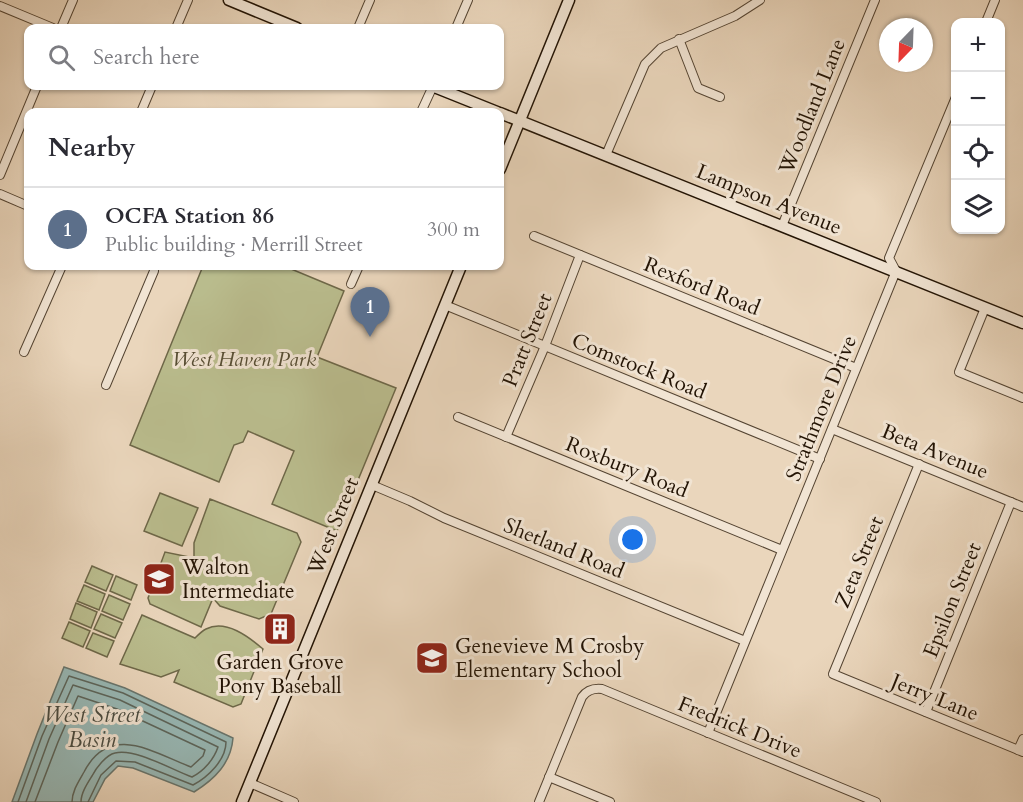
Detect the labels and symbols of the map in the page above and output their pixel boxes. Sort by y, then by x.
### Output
north arrow [879,18,933,72]
street label: Woodland Lane [772,34,853,179]
street label: Lampson Avenue [692,157,846,242]
street label: Rexford Road [639,250,764,323]
pin: 1 [350,288,389,337]
street label: Pratt Street [496,289,560,391]
street label: Comstock Road [567,326,710,407]
street label: Strathmore Drive [779,331,864,485]
park label: West Haven Park [172,345,317,374]
street label: Beta Avenue [877,417,993,486]
street label: Roxbury Road [561,430,692,505]
street label: West Street [300,473,366,580]
street label: Shetland Road [499,511,628,586]
street label: Zeta Street [828,512,891,612]
your location [618,525,647,554]
street label: Epsilon Street [916,538,989,662]
place label: Walton Intermediate [181,553,295,606]
school or university icon: Walton Intermediate [141,561,177,597]
building icon: Garden Grove Pony Baseball [262,611,298,647]
place label: Genevieve M Crosby Elementary School [455,632,644,685]
school or university icon: Genevieve M Crosby Elementary School [414,640,450,676]
place label: Garden Grove Pony Baseball [216,648,344,701]
street label: Jerry Lane [884,666,983,728]
street label: Fredrick Drive [674,689,806,765]
water label: West Street Basin [44,700,141,755]

